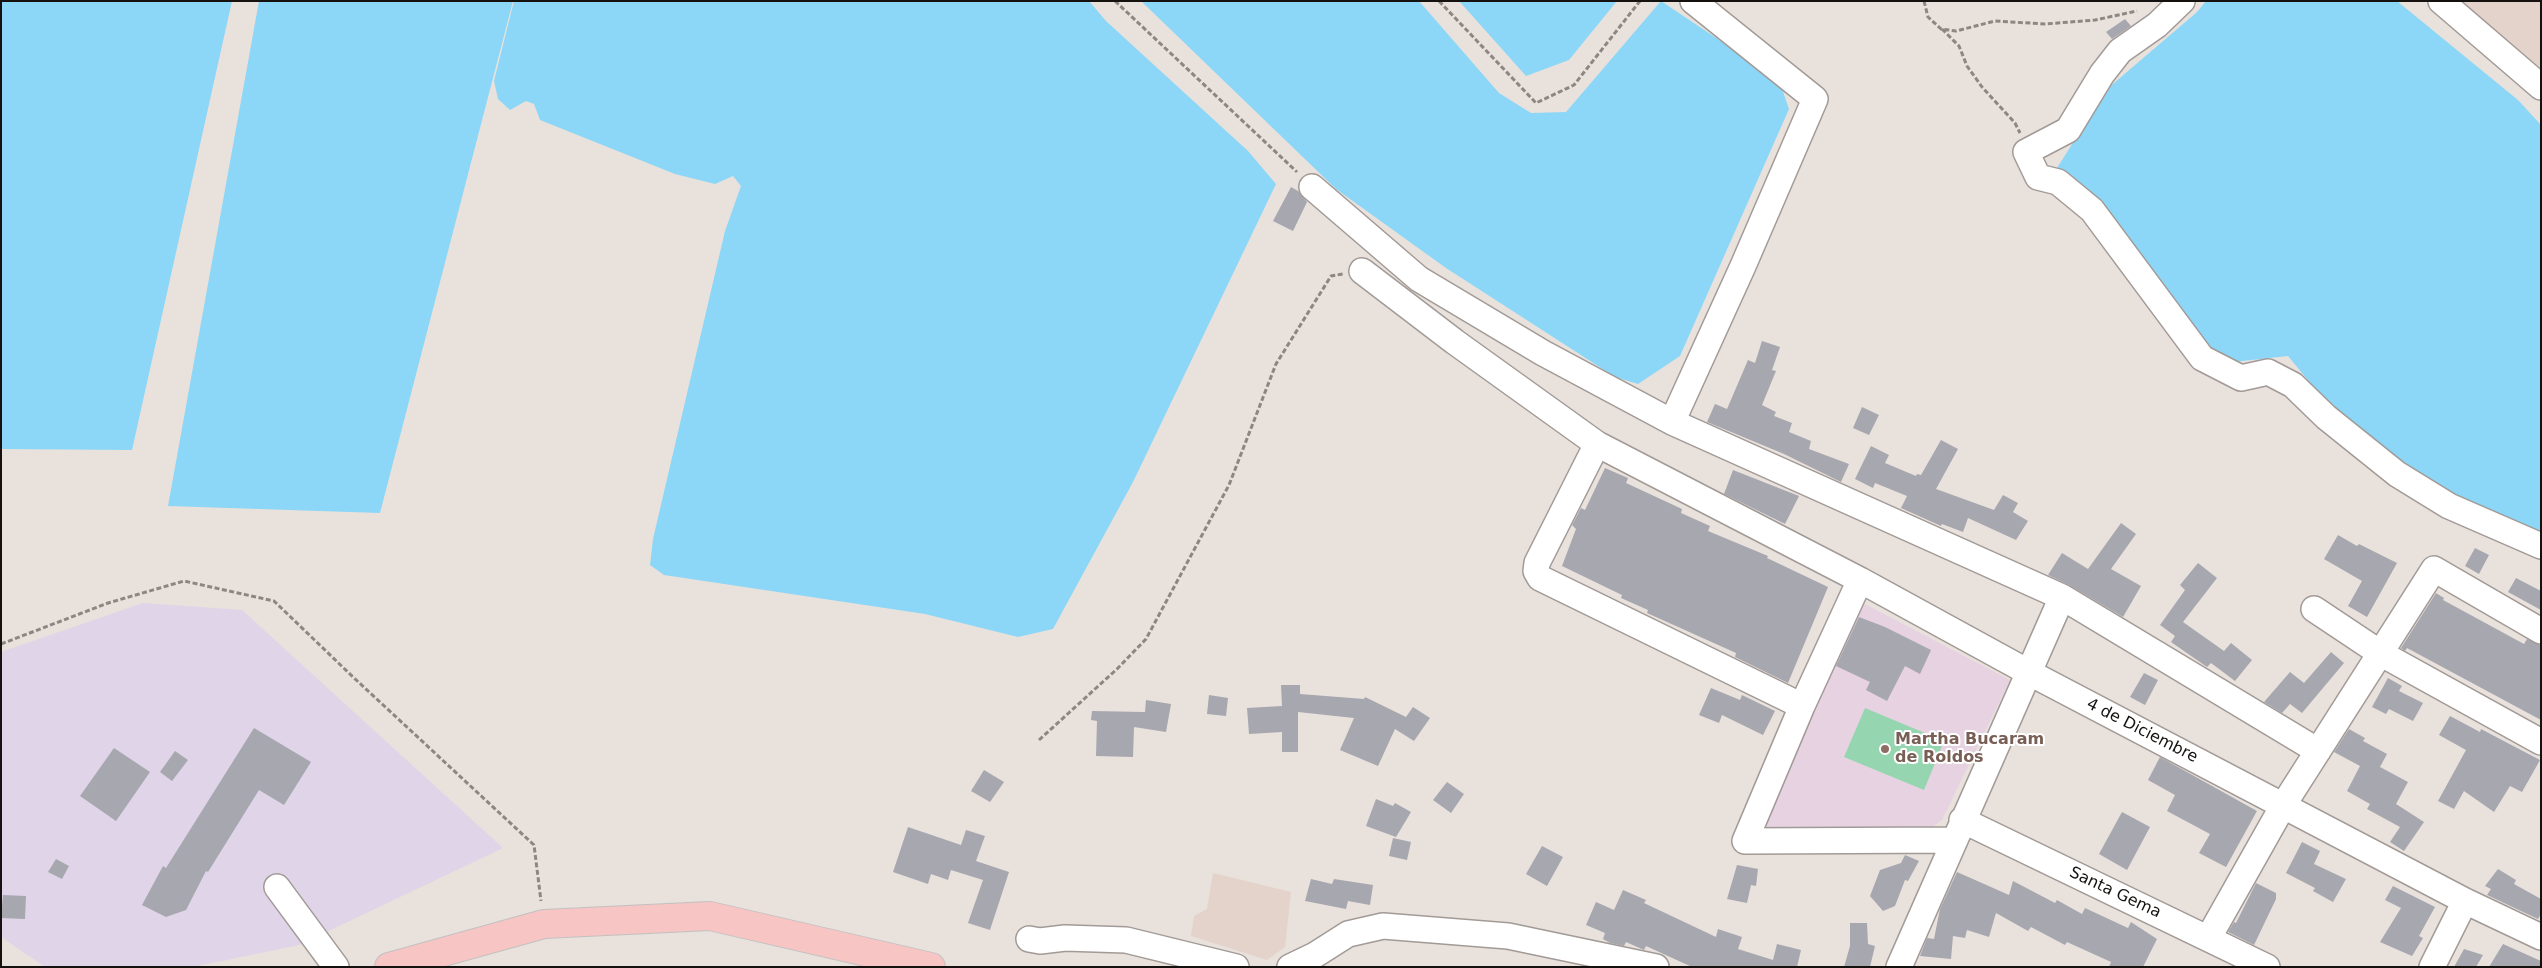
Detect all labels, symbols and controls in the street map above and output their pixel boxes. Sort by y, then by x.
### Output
street label: 4 de Diciembre [2083,695,2201,767]
place label: Martha Bucaram de Roldos [1895,730,2044,768]
marker: Martha Bucaram de Roldos [1879,743,1891,755]
street label: Santa Gema [2066,863,2164,923]

